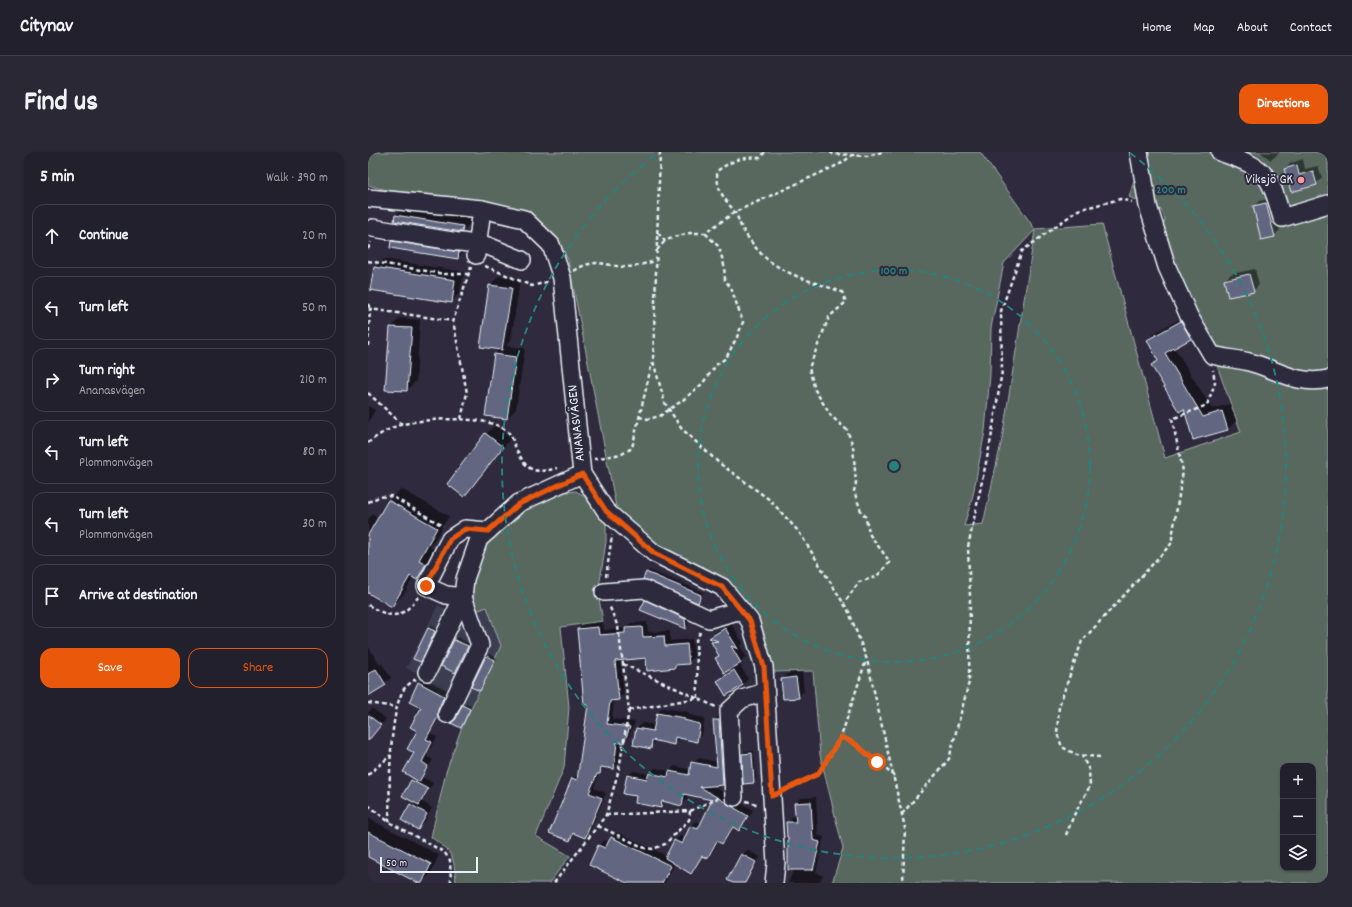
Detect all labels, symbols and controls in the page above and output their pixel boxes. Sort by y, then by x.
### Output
text: Citynav [20,14,73,41]
text: Home [1142,18,1171,38]
text: Map [1193,18,1215,38]
text: About [1237,18,1268,38]
text: Contact [1290,18,1332,38]
text: Find us [24,84,98,124]
button: Directions [1239,84,1328,124]
text: 5 min [40,166,74,190]
text: Walk · 390 m [266,169,328,188]
place label: Viksjö GK [1245,170,1294,190]
marker: Viksjö GK [1296,175,1306,185]
text: 200 m [1156,182,1186,199]
icon: ahead [41,225,63,247]
text: Continue [79,225,128,247]
text: 20 m [302,227,327,246]
text: 100 m [881,263,907,280]
icon: left [41,297,63,319]
text: Turn left [79,297,128,319]
text: 50 m [302,299,327,318]
text: Turn right [79,360,135,382]
icon: right [41,369,63,391]
text: 210 m [299,371,327,390]
text: Ananasvägen [79,382,145,401]
street label: ANANASVÄGEN [563,383,591,462]
text: Turn left [79,432,128,454]
icon: left [41,441,63,463]
text: 80 m [303,443,327,462]
text: Plommonvägen [79,454,153,473]
centre of rings [887,459,901,473]
text: Turn left [79,504,128,526]
icon: left [41,513,63,535]
text: 30 m [302,515,327,534]
text: Plommonvägen [79,526,153,545]
route end [417,577,435,595]
icon: arrive [41,585,63,607]
text: Arrive at destination [79,585,197,607]
button: Save [40,648,180,688]
button: Share [188,648,328,688]
route start [868,753,886,771]
map controls [1280,763,1316,871]
button: + [1280,763,1316,799]
button: − [1280,799,1316,835]
button: layers [1280,835,1316,871]
scale bar [380,855,478,874]
text: 50 m [386,856,407,872]

